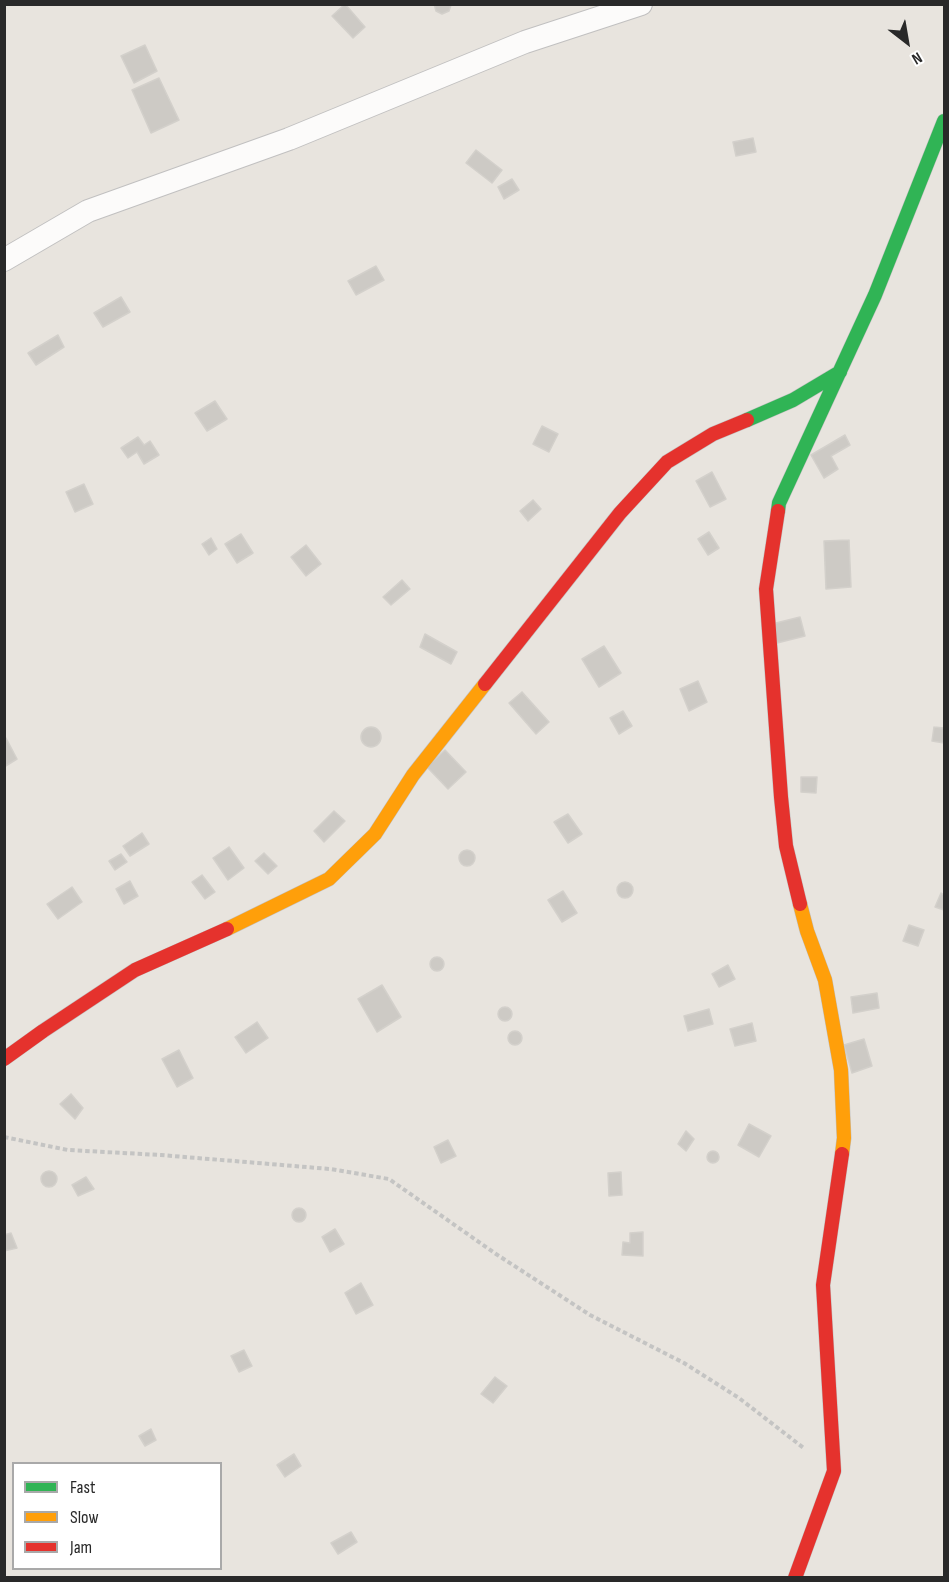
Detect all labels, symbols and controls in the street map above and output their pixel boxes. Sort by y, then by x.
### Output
north arrow [877,12,937,72]
text: N [908,48,925,68]
legend [12,1462,222,1570]
text: Fast [70,1477,95,1498]
text: Slow [70,1507,99,1528]
text: Jam [70,1537,92,1558]

